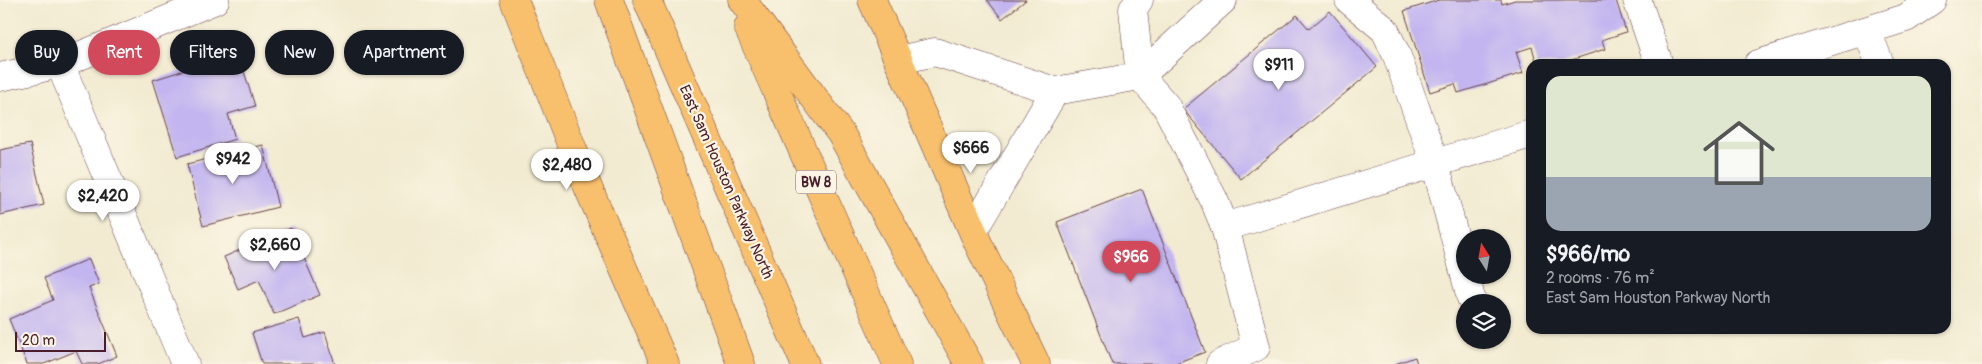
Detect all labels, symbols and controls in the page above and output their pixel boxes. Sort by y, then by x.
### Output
chip: Buy [15,30,78,75]
chip: Rent [88,30,160,75]
chip: Filters [170,30,255,75]
chip: New [265,30,334,75]
chip: Apartment [344,30,464,75]
pin: $911 [1249,48,1309,91]
text: $911 [1264,55,1294,75]
street label: East Sam Houston Parkway North [675,82,777,282]
icon: home [1694,108,1784,198]
pin: $666 [941,132,1001,174]
text: $666 [953,138,989,158]
pin: $942 [203,142,263,185]
pin: $2,480 [526,148,608,191]
text: $942 [215,149,251,169]
text: $2,480 [542,155,592,175]
road number: BW 8 [796,170,836,193]
pin: $2,420 [62,180,144,222]
text: $2,420 [78,186,128,206]
pin: $2,660 [234,228,316,271]
north arrow [1456,229,1511,284]
map controls [1456,229,1511,349]
text: $2,660 [249,235,301,255]
pin: $966 [1101,240,1161,283]
text: $966/mo [1546,241,1630,268]
text: $966 [1113,247,1149,267]
text: 2 rooms · 76 m² [1546,268,1655,288]
text: East Sam Houston Parkway North [1546,288,1770,308]
button: layers [1456,294,1511,349]
scale bar [15,329,106,352]
text: 20 m [22,332,55,349]

